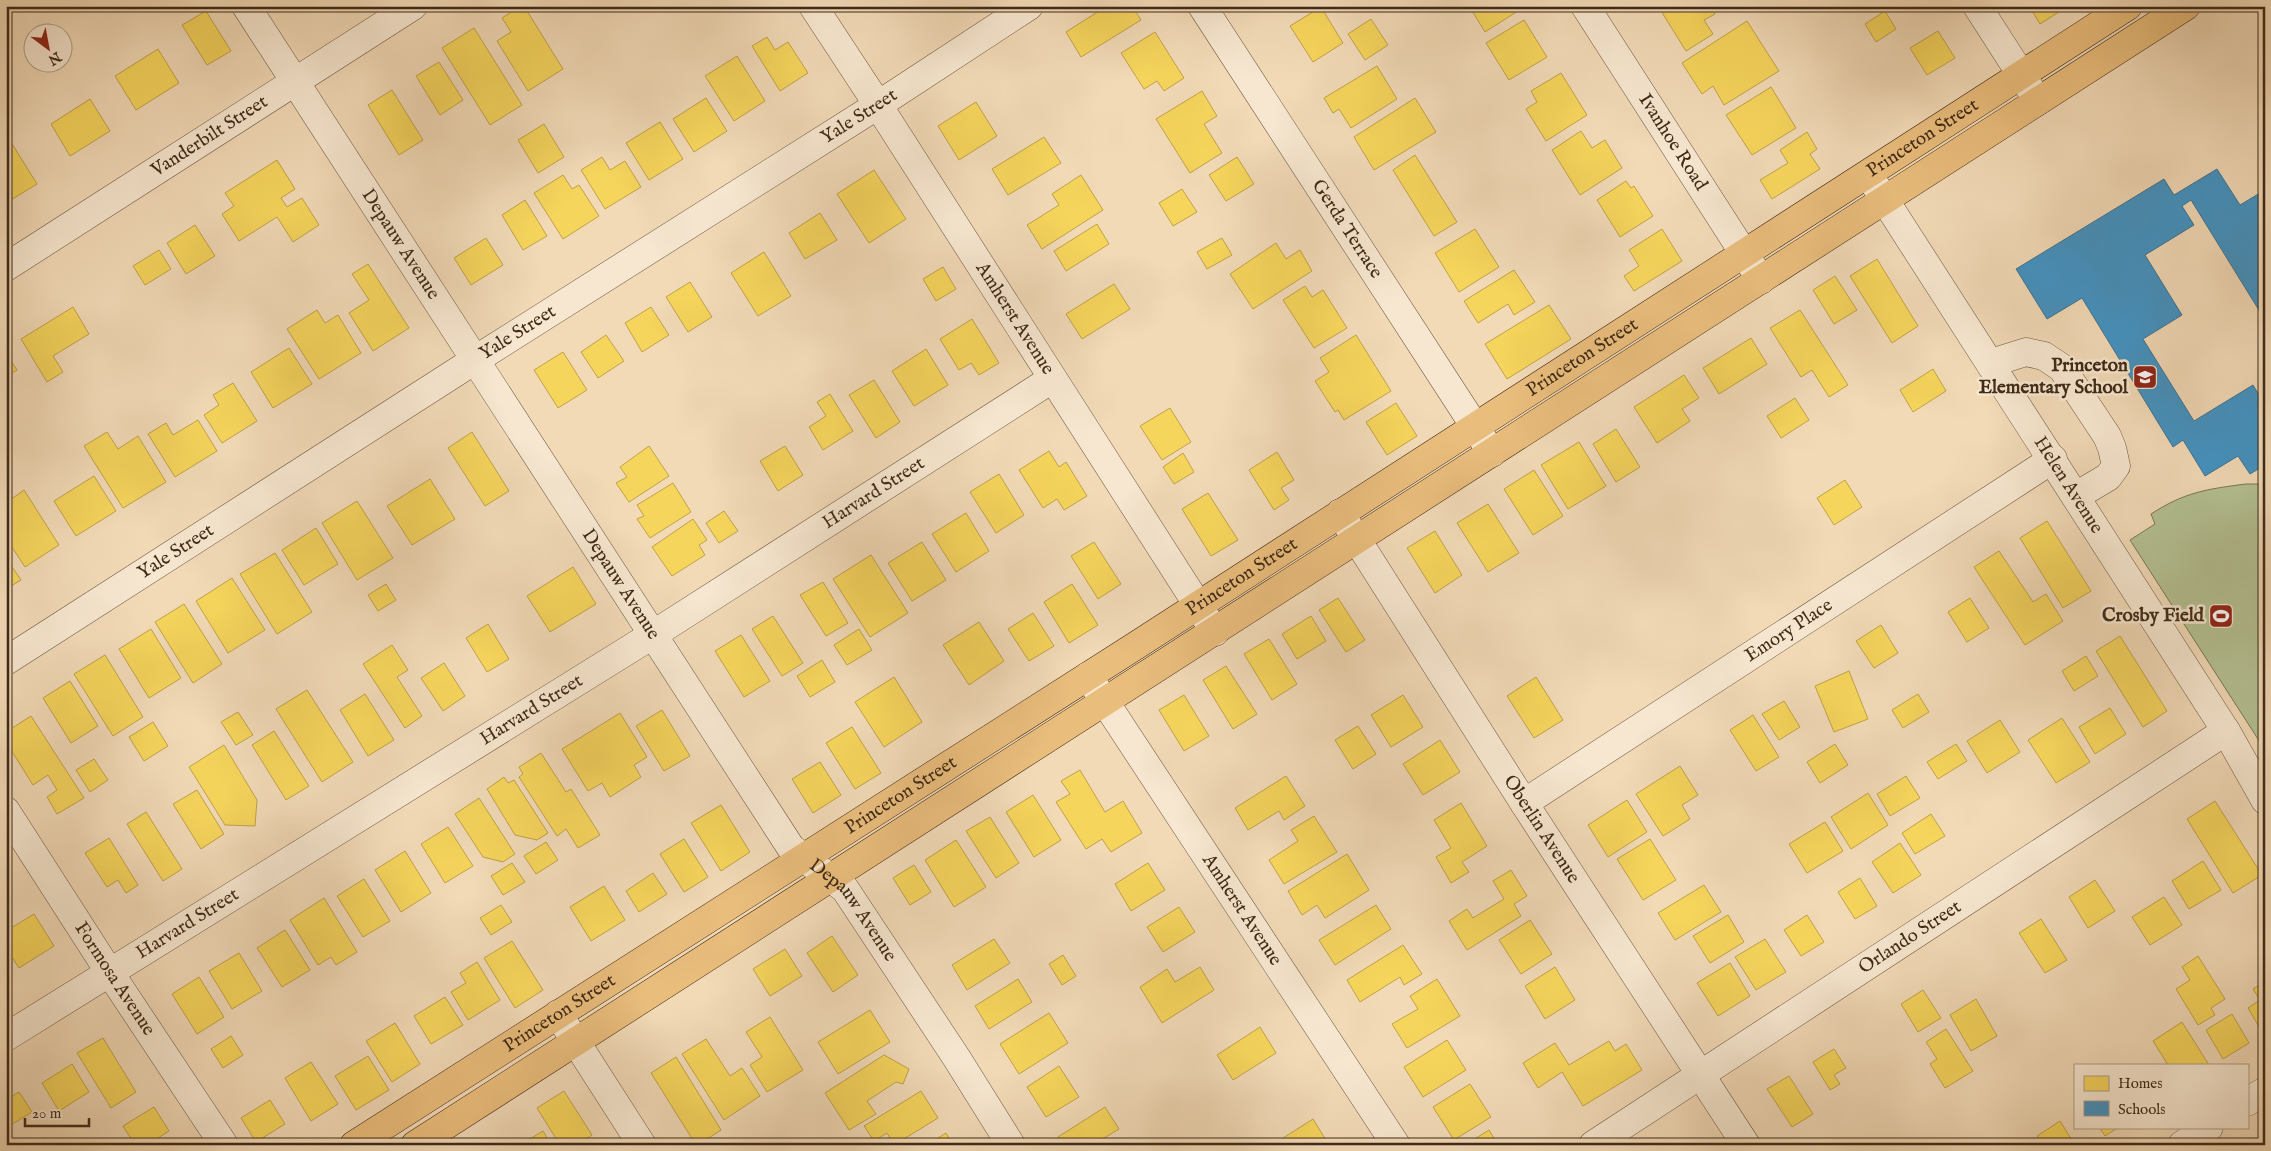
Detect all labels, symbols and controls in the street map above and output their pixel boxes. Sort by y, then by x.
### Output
north arrow [22,22,72,72]
text: N [44,47,65,69]
street label: Yale Street [817,83,902,150]
street label: Ivanhoe Road [1633,89,1713,196]
street label: Vanderbilt Street [146,90,273,183]
street label: Princeton Street [1862,93,1984,183]
street label: Gerda Terrace [1306,175,1388,283]
street label: Depauw Avenue [356,185,445,305]
street label: Amherst Avenue [969,257,1060,380]
street label: Yale Street [475,300,561,366]
street label: Princeton Street [1522,313,1643,403]
place label: Princeton Elementary School [1979,354,2129,400]
school or university icon: Princeton Elementary School [2132,364,2158,390]
street label: Helen Avenue [2028,432,2108,539]
street label: Harvard Street [818,451,930,535]
street label: Yale Street [133,518,219,585]
street label: Depauw Avenue [576,525,665,645]
street label: Princeton Street [1182,532,1303,622]
street label: Emory Place [1741,593,1838,668]
sports icon: Crosby Field [2208,603,2234,629]
place label: Crosby Field [2102,604,2205,628]
street label: Harvard Street [476,669,588,751]
street label: Princeton Street [840,751,962,840]
street label: Oberlin Avenue [1497,771,1585,888]
street label: Amherst Avenue [1196,849,1287,971]
street label: Depauw Avenue [804,854,902,967]
street label: Harvard Street [132,883,244,965]
street label: Orlando Street [1854,895,1967,980]
street label: Formosa Avenue [69,918,160,1041]
street label: Princeton Street [499,969,621,1058]
legend [2074,1064,2248,1128]
text: Homes [2118,1074,2162,1093]
scale bar [25,1096,89,1128]
text: Schools [2118,1100,2166,1119]
text: 20 m [32,1104,62,1123]

